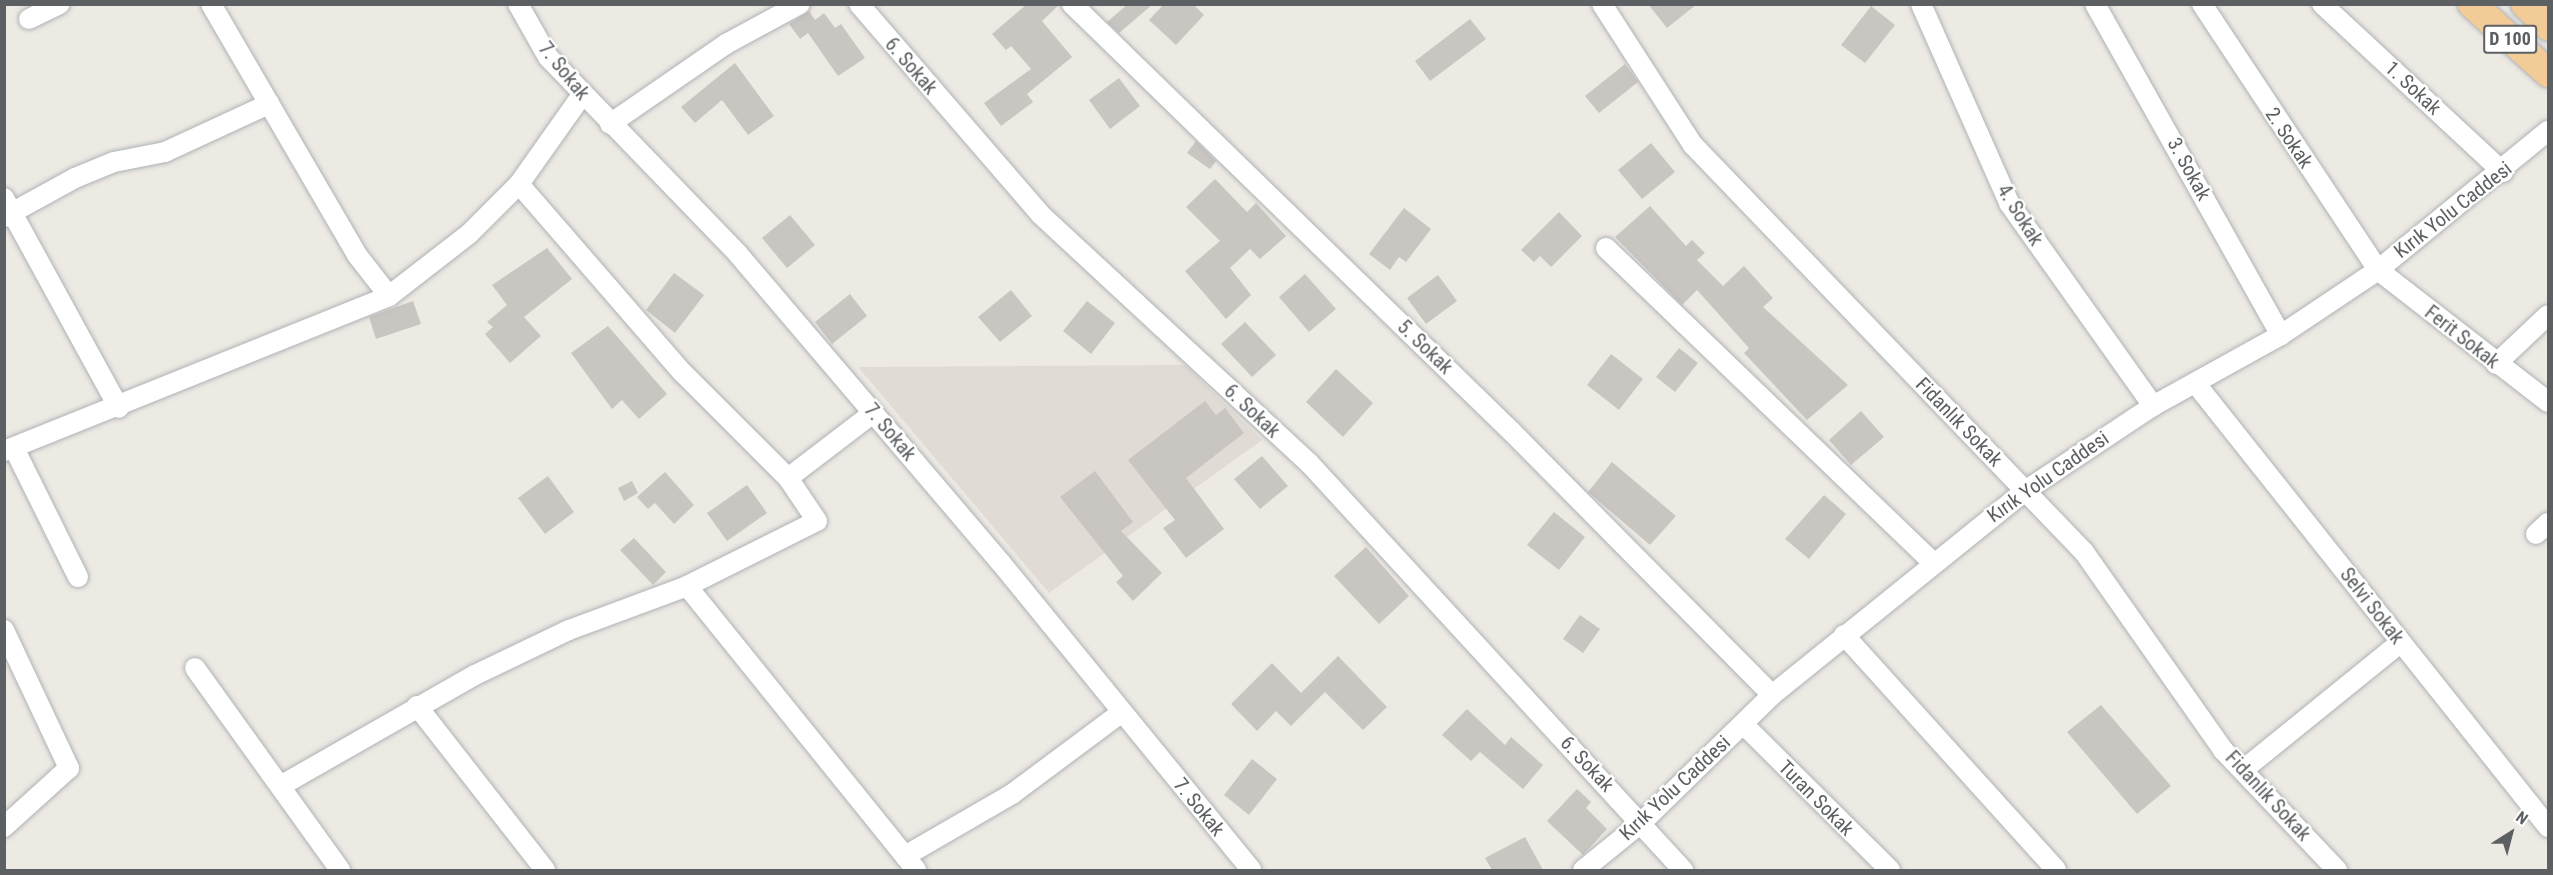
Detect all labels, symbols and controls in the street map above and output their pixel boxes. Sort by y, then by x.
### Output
road number: D 100 [2483,24,2537,54]
street label: 6. Sokak [880,33,942,99]
street label: 7. Sokak [533,37,595,105]
street label: 1. Sokak [2380,56,2446,120]
street label: 2. Sokak [2260,103,2318,173]
street label: 3. Sokak [2162,134,2216,204]
street label: Kırık Yolu Caddesi [2389,157,2517,263]
street label: 4. Sokak [1992,180,2048,250]
street label: Ferit Sokak [2420,300,2504,374]
street label: 5. Sokak [1392,315,1458,379]
street label: Fidanlık Sokak [1911,373,2007,471]
street label: 6. Sokak [1219,379,1285,443]
street label: 7. Sokak [859,398,921,466]
street label: Kırık Yolu Caddesi [1983,426,2113,528]
street label: Selvi Sokak [2335,563,2409,649]
street label: 6. Sokak [1555,731,1619,797]
street label: Kırık Yolu Caddesi [1615,731,1735,845]
street label: Fidanlık Sokak [2220,746,2316,846]
street label: Turan Sokak [1773,755,1859,841]
street label: 7. Sokak [1168,773,1230,841]
north arrow [2481,803,2541,863]
text: N [2512,807,2531,829]

